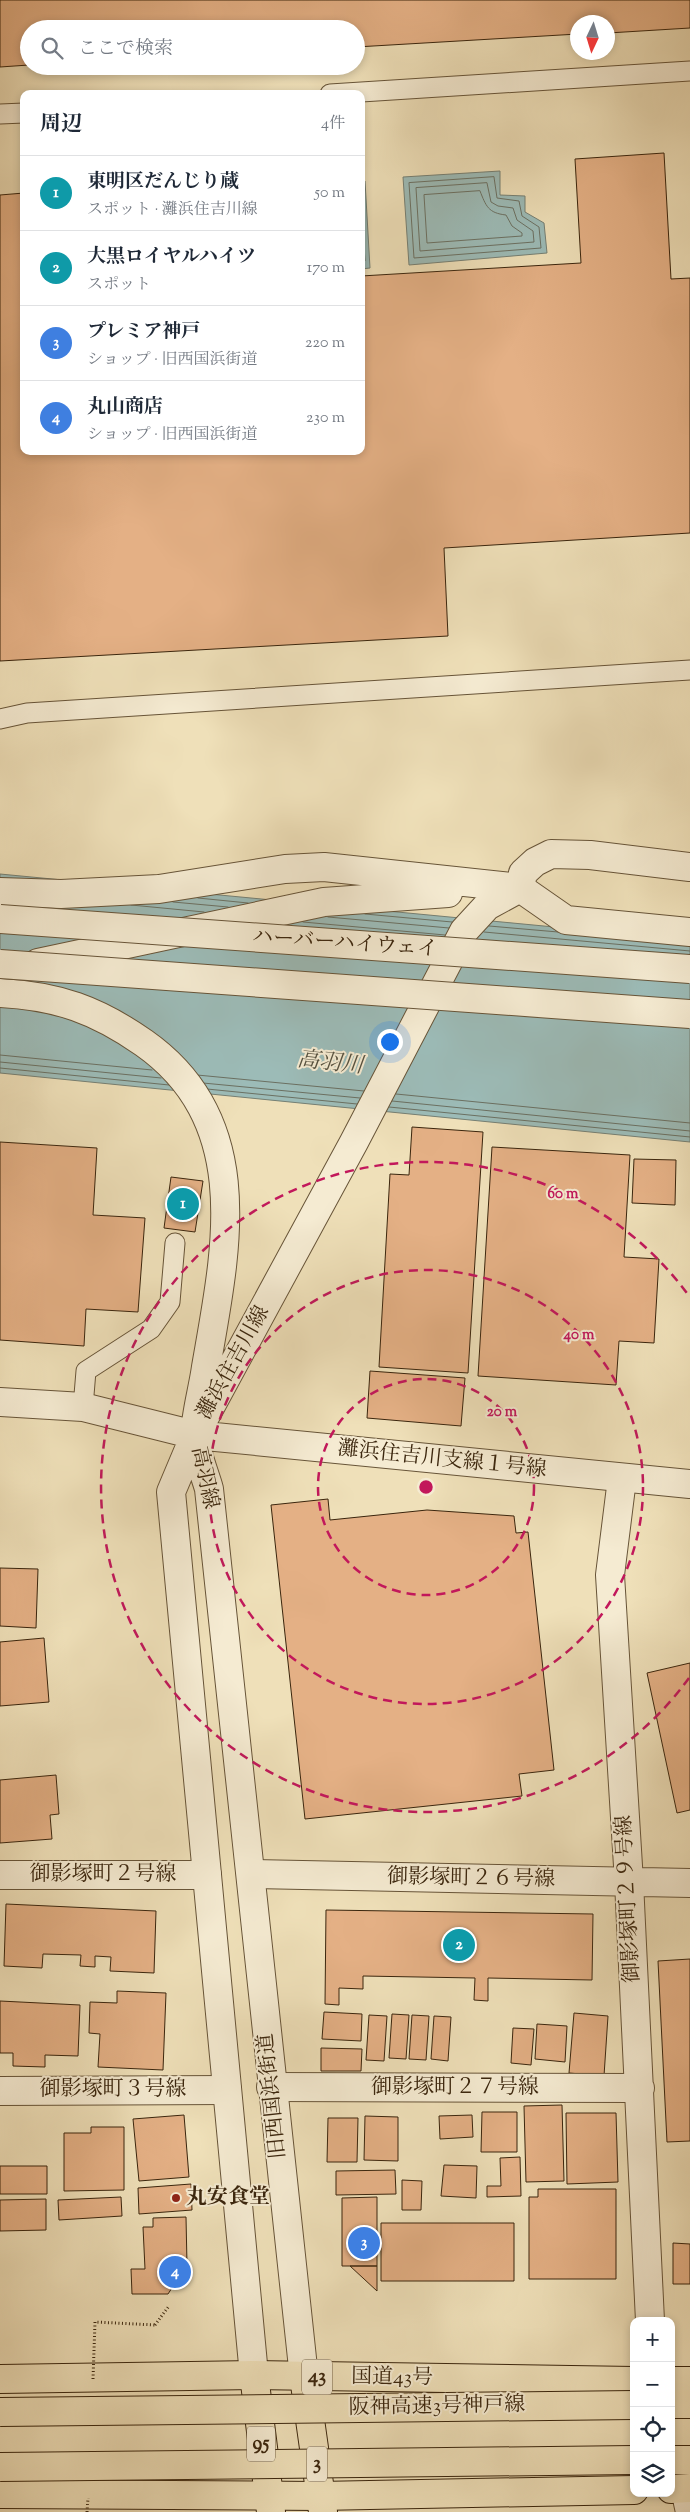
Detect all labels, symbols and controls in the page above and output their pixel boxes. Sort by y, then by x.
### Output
north arrow [570,15,615,60]
search box [20,20,365,75]
icon: search [38,34,66,62]
text: ここで検索 [78,36,173,63]
text: 周辺 [40,110,82,140]
text: 4件 [321,113,345,136]
text: 東明区だんじり蔵 [87,169,239,196]
text: 1 [53,182,59,205]
text: 50 m [314,182,345,205]
text: スポット · 灘浜住吉川線 [87,199,258,222]
text: 大黒ロイヤルハイツ [87,244,256,271]
text: 2 [52,257,60,280]
text: 170 m [307,257,345,280]
text: スポット [87,274,151,297]
text: プレミア神戸 [87,319,200,346]
text: 3 [53,332,59,355]
text: 220 m [305,332,345,355]
text: ショップ · 旧西国浜街道 [87,349,258,372]
text: 丸山商店 [87,394,163,421]
text: 4 [52,407,60,430]
text: 230 m [306,407,345,430]
text: ショップ · 旧西国浜街道 [87,424,258,447]
street label: ハーバーハイウェイ [251,923,439,965]
your location [377,1029,403,1055]
water label: 高羽川 [296,1045,366,1084]
text: 60 m [548,1184,579,1205]
pin: 1 [167,1185,199,1223]
street label: 灘浜住吉川線 [190,1301,278,1425]
text: 40 m [563,1325,595,1346]
text: 20 m [487,1402,518,1423]
street label: 灘浜住吉川支線１号線 [336,1434,548,1486]
street label: 高羽線 [183,1444,225,1512]
centre of rings [417,1478,435,1496]
street label: 御影塚町２９号線 [610,1814,648,1984]
street label: 御影塚町２号線 [30,1860,177,1890]
street label: 御影塚町２６号線 [387,1863,555,1895]
pin: 2 [443,1926,475,1964]
street label: 旧西国浜街道 [251,2032,295,2160]
street label: 御影塚町２７号線 [371,2073,539,2103]
street label: 御影塚町３号線 [40,2075,187,2105]
place label: 丸安食堂 [186,2183,270,2213]
marker: 丸安食堂 [170,2192,182,2204]
pin: 3 [348,2224,380,2262]
pin: 4 [159,2253,191,2291]
map controls [630,2317,675,2497]
button: + [630,2317,675,2362]
road number: 43 [302,2360,332,2394]
street label: 国道43号 [351,2362,433,2394]
button: − [630,2362,675,2407]
street label: 阪神高速3号神戸線 [349,2390,525,2424]
button: locate [630,2407,675,2452]
road number: 95 [247,2426,275,2462]
road number: 3 [307,2446,327,2482]
button: layers [630,2452,675,2497]

